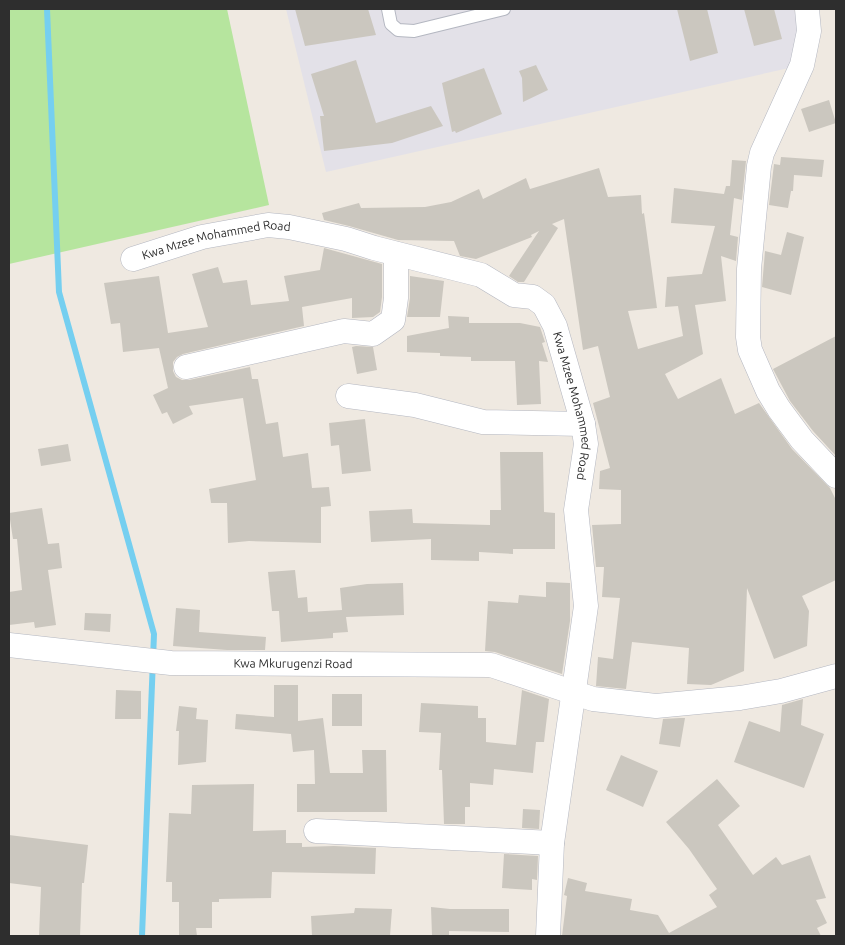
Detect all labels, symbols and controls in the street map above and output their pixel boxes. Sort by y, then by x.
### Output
street label: Kwa Mzee Mohammed Road [140,218,291,262]
street label: Kwa Mzee Mohammed Road [551,330,593,481]
street label: Kwa Mkurugenzi Road [233,656,353,670]

